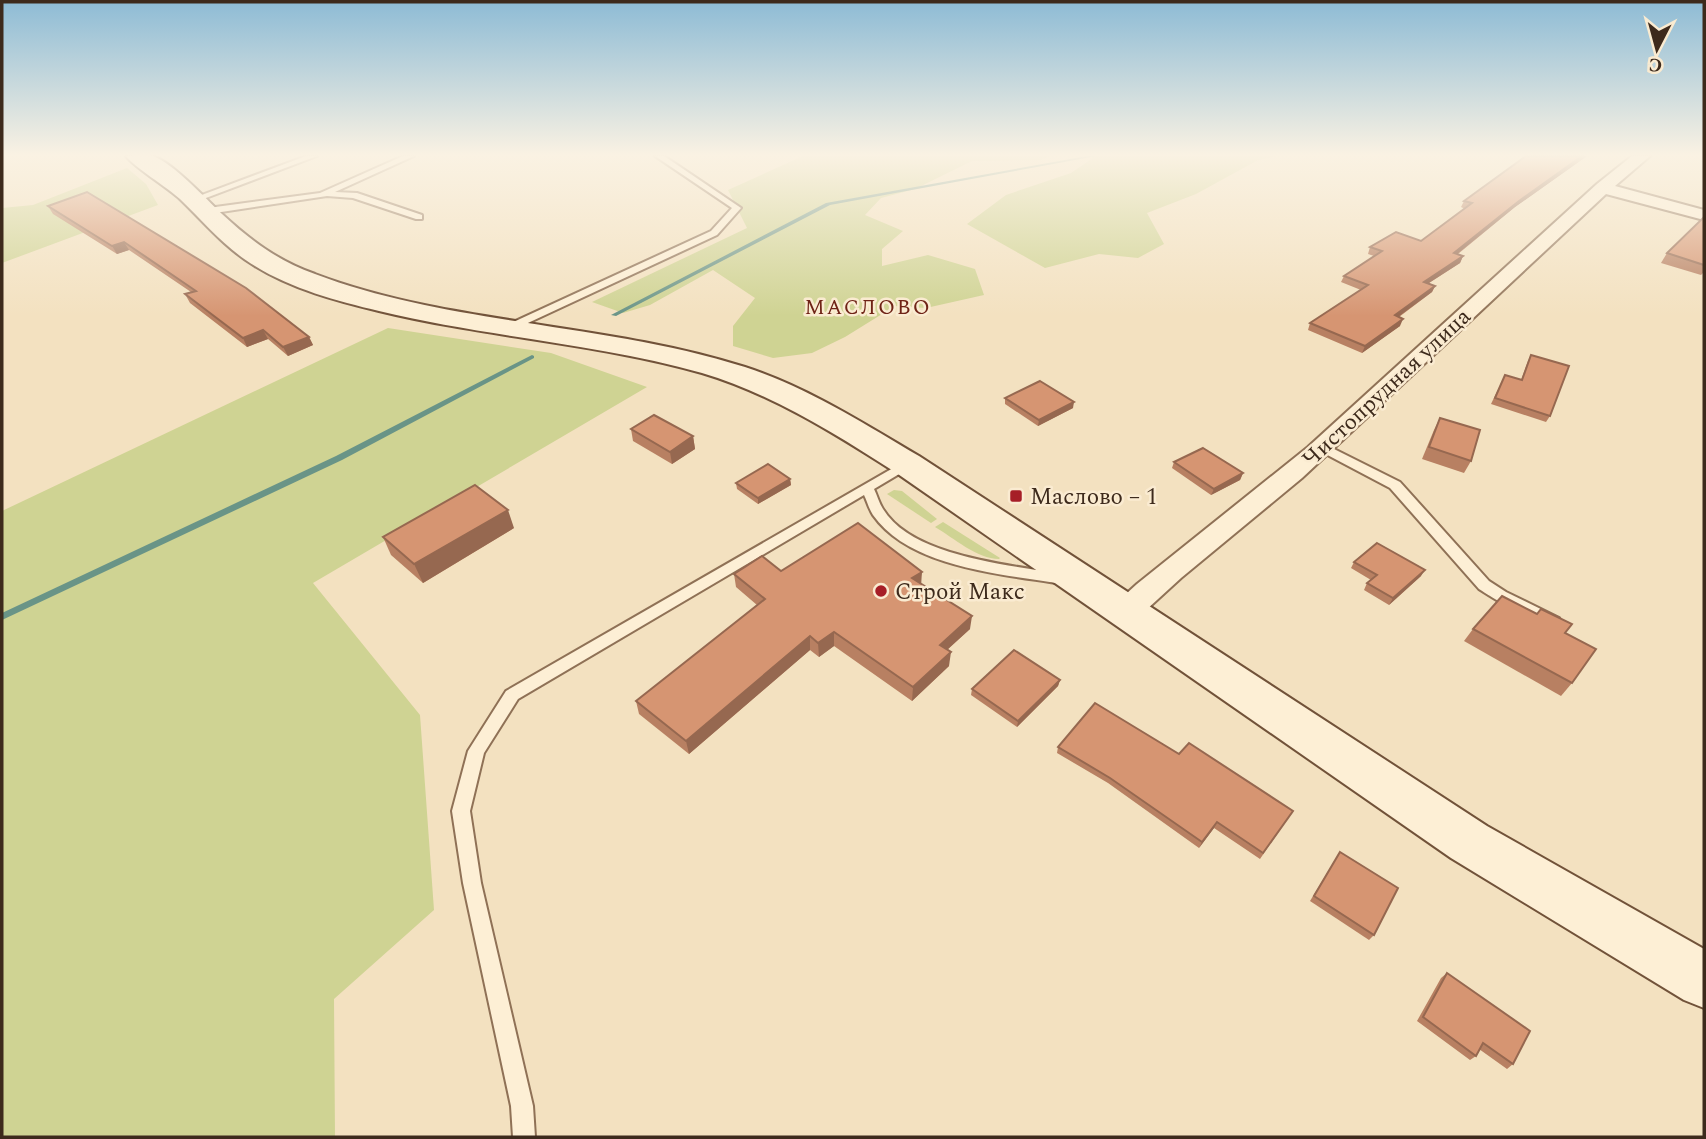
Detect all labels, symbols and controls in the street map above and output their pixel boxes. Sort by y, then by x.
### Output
north arrow [1622,14,1692,84]
text: С [1647,49,1664,80]
district label: МАСЛОВО [804,292,932,324]
street label: Чистопрудная улица [1295,300,1479,476]
place label: Маслово – 1 [1030,480,1158,515]
marker: Маслово – 1 [1008,488,1024,504]
place label: Строй Макс [895,575,1025,610]
marker: Строй Макс [873,583,889,599]

